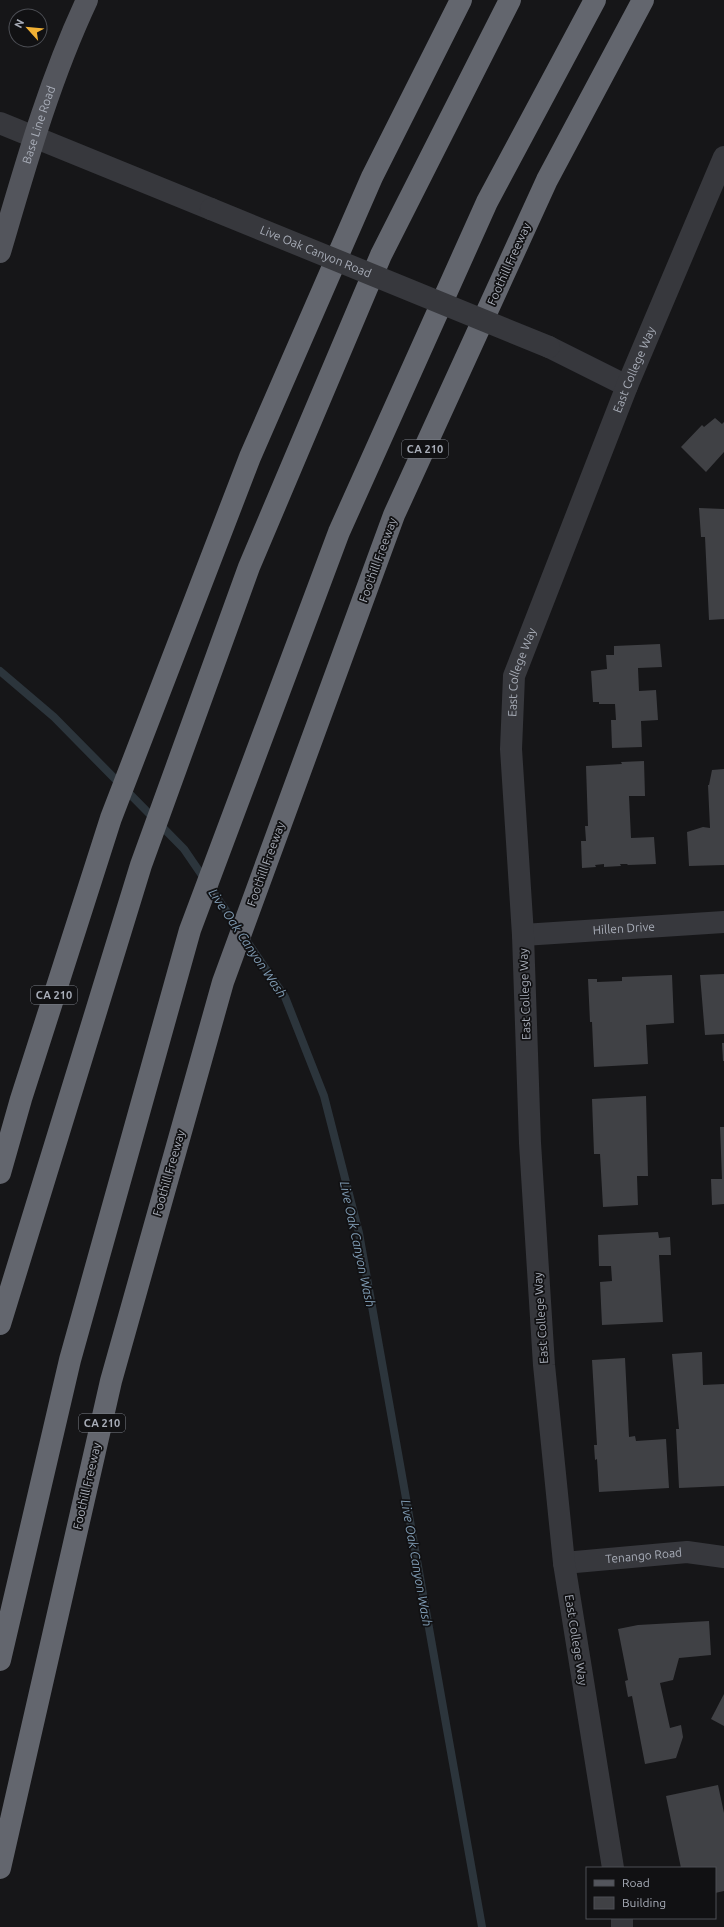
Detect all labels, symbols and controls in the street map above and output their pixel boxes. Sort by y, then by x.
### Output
north arrow [8,8,48,48]
text: N [12,17,26,30]
street label: Base Line Road [20,84,57,165]
street label: Foothill Freeway [485,220,533,307]
street label: Live Oak Canyon Road [258,223,373,280]
street label: East College Way [610,324,658,414]
road number: CA 210 [402,440,448,458]
street label: Foothill Freeway [356,516,399,604]
street label: East College Way [505,626,538,717]
street label: Foothill Freeway [244,820,287,908]
water label: Live Oak Canyon Wash [206,886,290,1000]
street label: Hillen Drive [592,919,655,936]
street label: East College Way [516,948,533,1040]
road number: CA 210 [31,986,77,1004]
street label: Foothill Freeway [150,1128,187,1217]
water label: Live Oak Canyon Wash [338,1180,378,1308]
street label: East College Way [531,1272,550,1364]
road number: CA 210 [79,1414,125,1432]
street label: Foothill Freeway [70,1441,103,1531]
water label: Live Oak Canyon Wash [399,1499,435,1627]
street label: Tenango Road [605,1545,683,1565]
street label: East College Way [563,1594,590,1687]
legend [586,1867,716,1919]
text: Road [622,1876,650,1889]
text: Building [622,1896,666,1909]

